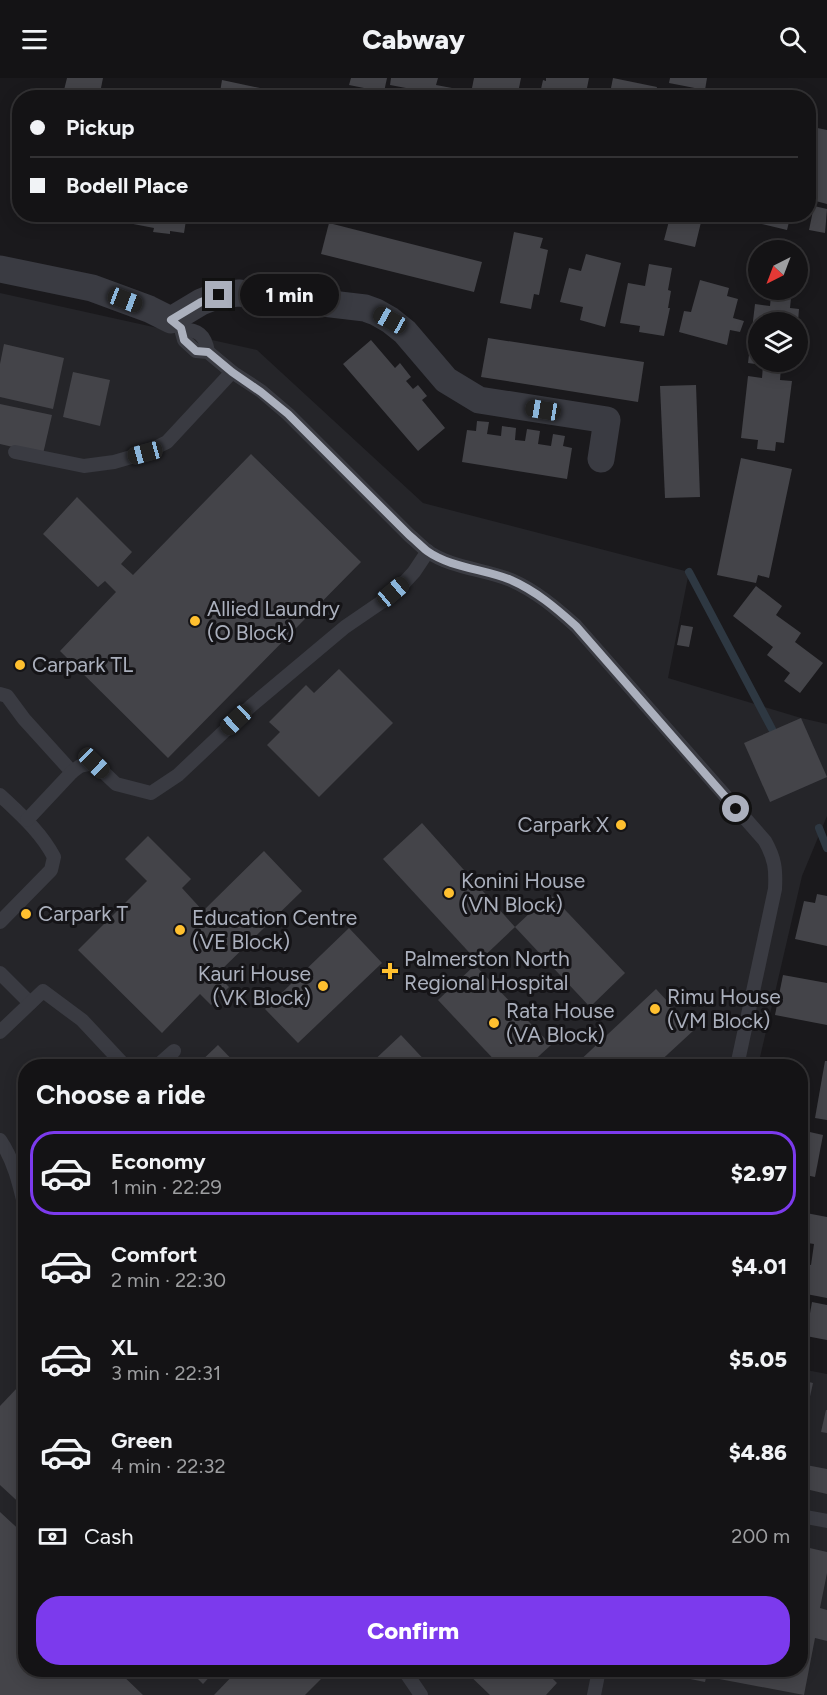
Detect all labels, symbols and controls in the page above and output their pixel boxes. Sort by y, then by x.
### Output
icon: menu [18,23,51,56]
text: Cabway [362,23,465,56]
icon: search [776,23,809,56]
text: Pickup [66,114,135,141]
text: Bodell Place [66,172,188,199]
north arrow [748,240,808,300]
map controls [748,240,808,372]
callout: 1 min [240,274,339,316]
route end [205,281,232,308]
text: 1 min [266,283,313,307]
car [105,285,145,315]
car [370,303,410,337]
button: layers [748,312,808,372]
car [524,398,562,422]
car [125,440,165,466]
car [373,574,413,610]
place label: Allied Laundry (O Block) [207,596,340,645]
marker: Allied Laundry (O Block) [188,614,202,628]
place label: Carpark TL [32,652,133,677]
marker: Carpark TL [13,658,27,672]
car [217,701,255,739]
car [75,744,113,782]
route start [722,795,749,822]
place label: Carpark X [518,812,609,837]
marker: Carpark X [614,818,628,832]
place label: Konini House (VN Block) [461,868,585,917]
marker: Konini House (VN Block) [442,886,456,900]
place label: Carpark T [38,901,129,926]
place label: Education Centre (VE Block) [192,905,357,954]
marker: Carpark T [19,907,33,921]
marker: Education Centre (VE Block) [173,923,187,937]
place label: Palmerston North Regional Hospital [404,946,570,995]
place label: Kauri House (VK Block) [198,961,311,1010]
marker: Palmerston North Regional Hospital [381,962,399,980]
marker: Kauri House (VK Block) [316,979,330,993]
place label: Rimu House (VM Block) [667,984,781,1033]
place label: Rata House (VA Block) [506,998,615,1047]
marker: Rimu House (VM Block) [648,1002,662,1016]
marker: Rata House (VA Block) [487,1016,501,1030]
text: Choose a ride [36,1078,205,1111]
icon: car [39,1146,93,1200]
text: Economy [111,1148,206,1175]
text: $2.97 [731,1160,787,1187]
text: 1 min · 22:29 [111,1175,222,1199]
icon: car [39,1239,93,1293]
text: Comfort [111,1241,197,1268]
text: $4.01 [731,1253,787,1280]
text: 2 min · 22:30 [111,1268,226,1292]
icon: car [39,1332,93,1386]
text: XL [111,1334,138,1361]
text: $5.05 [729,1346,787,1373]
text: 3 min · 22:31 [111,1361,221,1385]
icon: car [39,1425,93,1479]
text: Green [111,1427,173,1454]
text: $4.86 [729,1439,787,1466]
text: 4 min · 22:32 [111,1454,226,1478]
icon: cash [36,1520,69,1553]
text: Cash [84,1523,134,1550]
text: 200 m [731,1524,790,1548]
button: Confirm [36,1596,790,1665]

